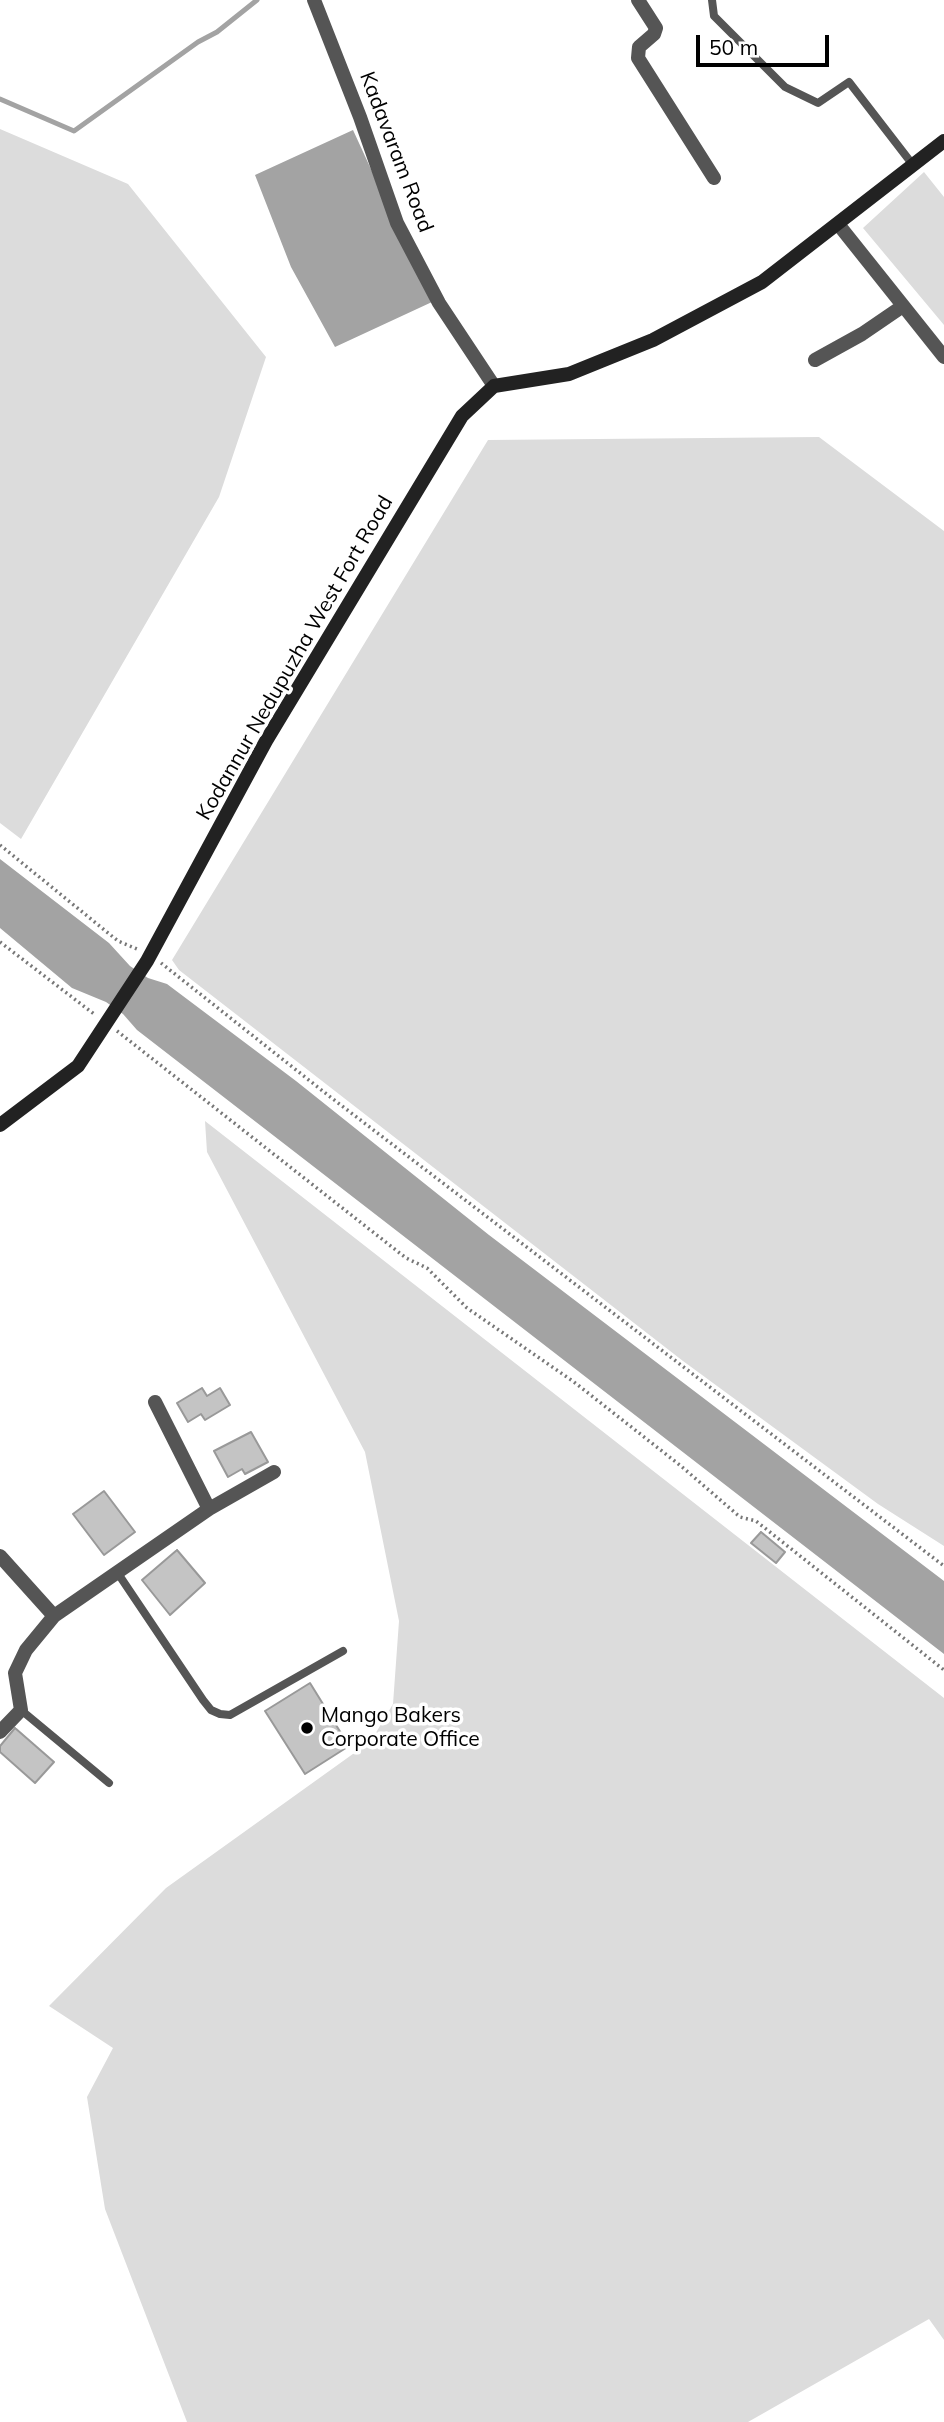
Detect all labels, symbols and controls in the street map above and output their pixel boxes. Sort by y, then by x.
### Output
scale bar [699,21,832,65]
text: 50 m [709,34,758,60]
street label: Kadavaram Road [354,68,438,236]
street label: Kodannur Nedupuzha West Fort Road [191,491,399,825]
place label: Mango Bakers Corporate Office [321,1703,480,1753]
marker: Mango Bakers Corporate Office [299,1720,315,1736]

